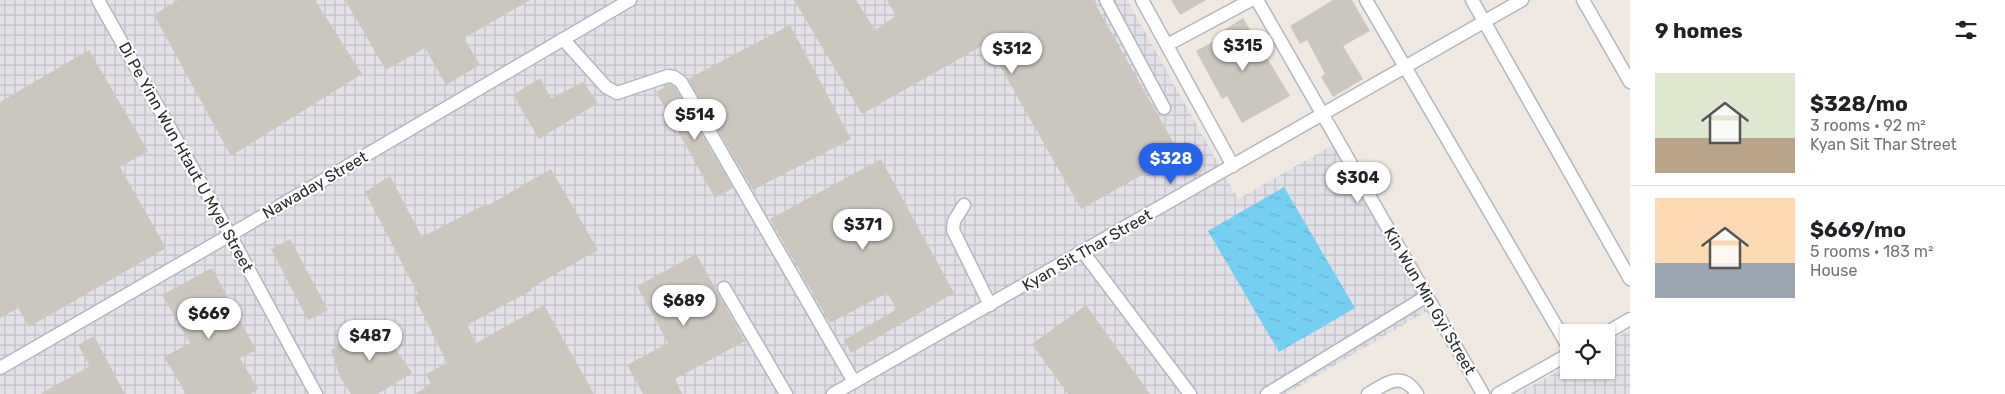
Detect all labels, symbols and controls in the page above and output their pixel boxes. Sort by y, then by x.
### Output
icon: filters [1952,16,1980,44]
text: 9 homes [1655,18,1743,43]
pin: $315 [1213,30,1273,72]
pin: $312 [982,32,1042,75]
text: $315 [1223,36,1263,55]
street label: Di Pe Yinn Wun Htaut U Myel Street [115,39,257,275]
text: $312 [992,39,1032,58]
text: $328/mo [1810,91,1908,116]
icon: home [1695,93,1755,153]
pin: $514 [665,98,725,141]
text: $514 [675,105,715,124]
text: 3 rooms · 92 m² [1810,116,1926,135]
text: Kyan Sit Thar Street [1810,135,1957,154]
pin: $328 [1141,142,1201,185]
street label: Nawaday Street [259,147,371,223]
text: $328 [1150,149,1192,168]
pin: $304 [1328,162,1388,204]
text: $304 [1336,168,1380,187]
street label: Kyan Sit Thar Street [1019,205,1155,295]
pin: $371 [833,208,893,251]
text: $371 [844,215,882,234]
text: $669/mo [1810,217,1906,242]
icon: home [1695,218,1755,278]
street label: Kin Wun Min Gyi Street [1380,224,1480,378]
text: 5 rooms · 183 m² [1810,242,1933,261]
text: House [1810,261,1857,280]
pin: $689 [654,284,714,327]
text: $689 [663,291,705,310]
pin: $669 [179,298,239,340]
text: $669 [188,304,230,323]
pin: $487 [340,320,400,362]
map controls [1560,324,1615,379]
button: locate [1560,324,1615,379]
text: $487 [349,326,391,345]

